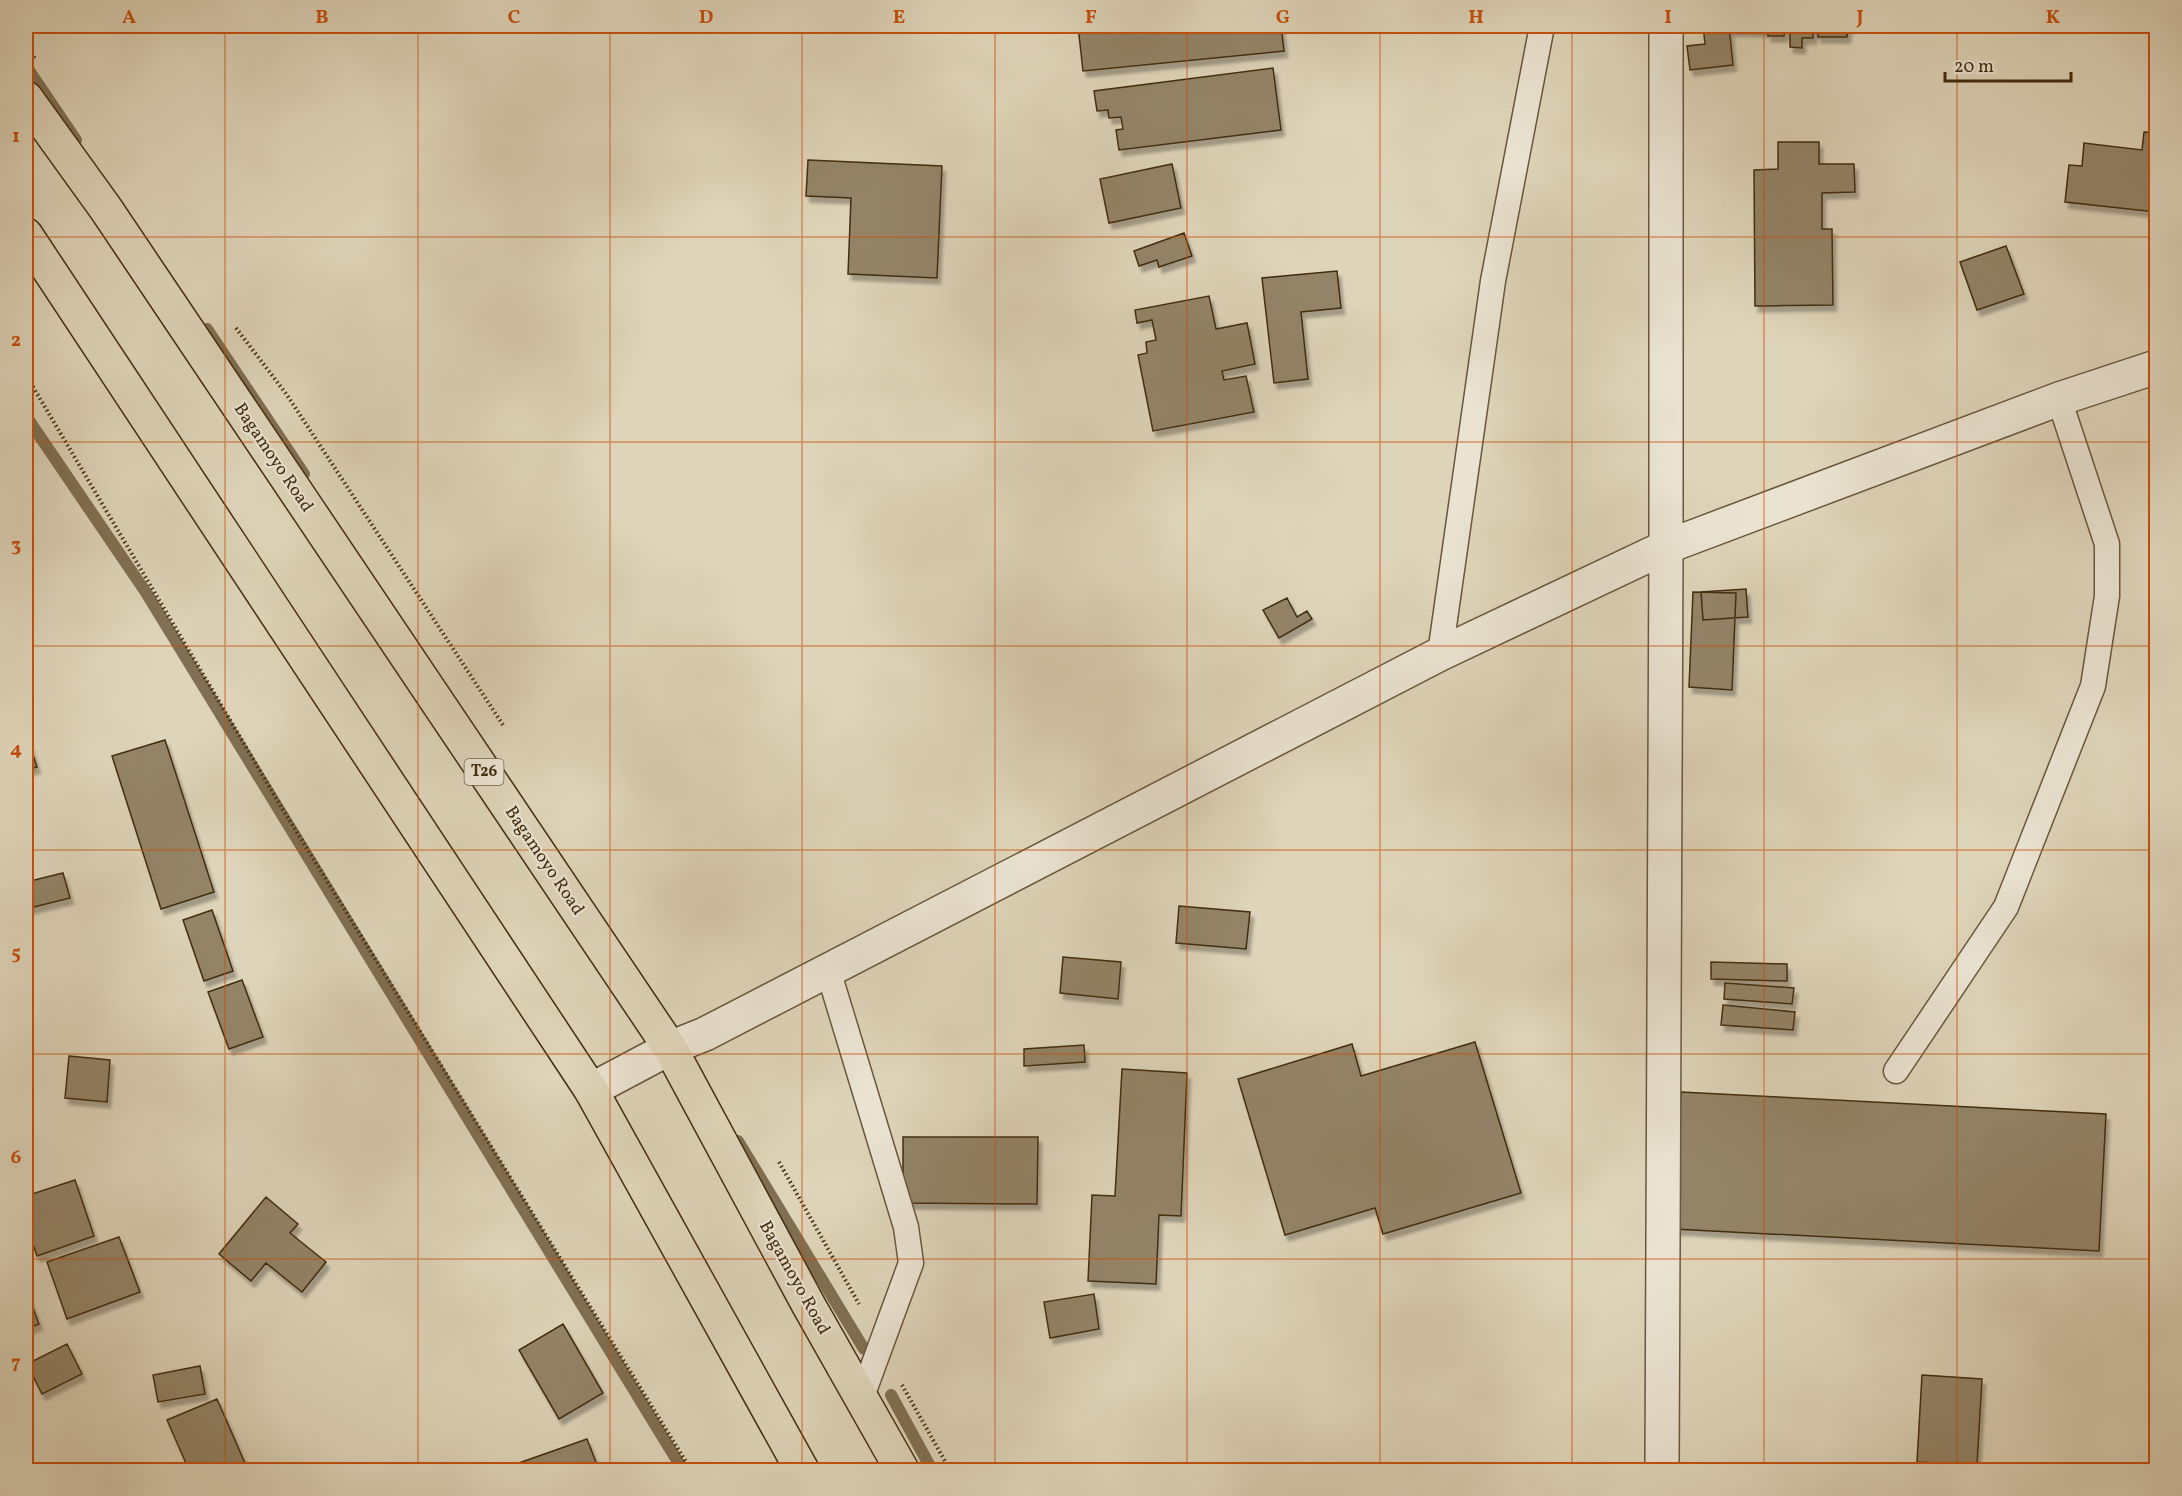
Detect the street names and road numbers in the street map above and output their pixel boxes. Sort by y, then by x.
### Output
street label: Bagamoyo Road [227,398,319,518]
road number: T26 [464,759,504,785]
street label: Bagamoyo Road [498,801,590,921]
street label: Bagamoyo Road [752,1216,836,1340]

